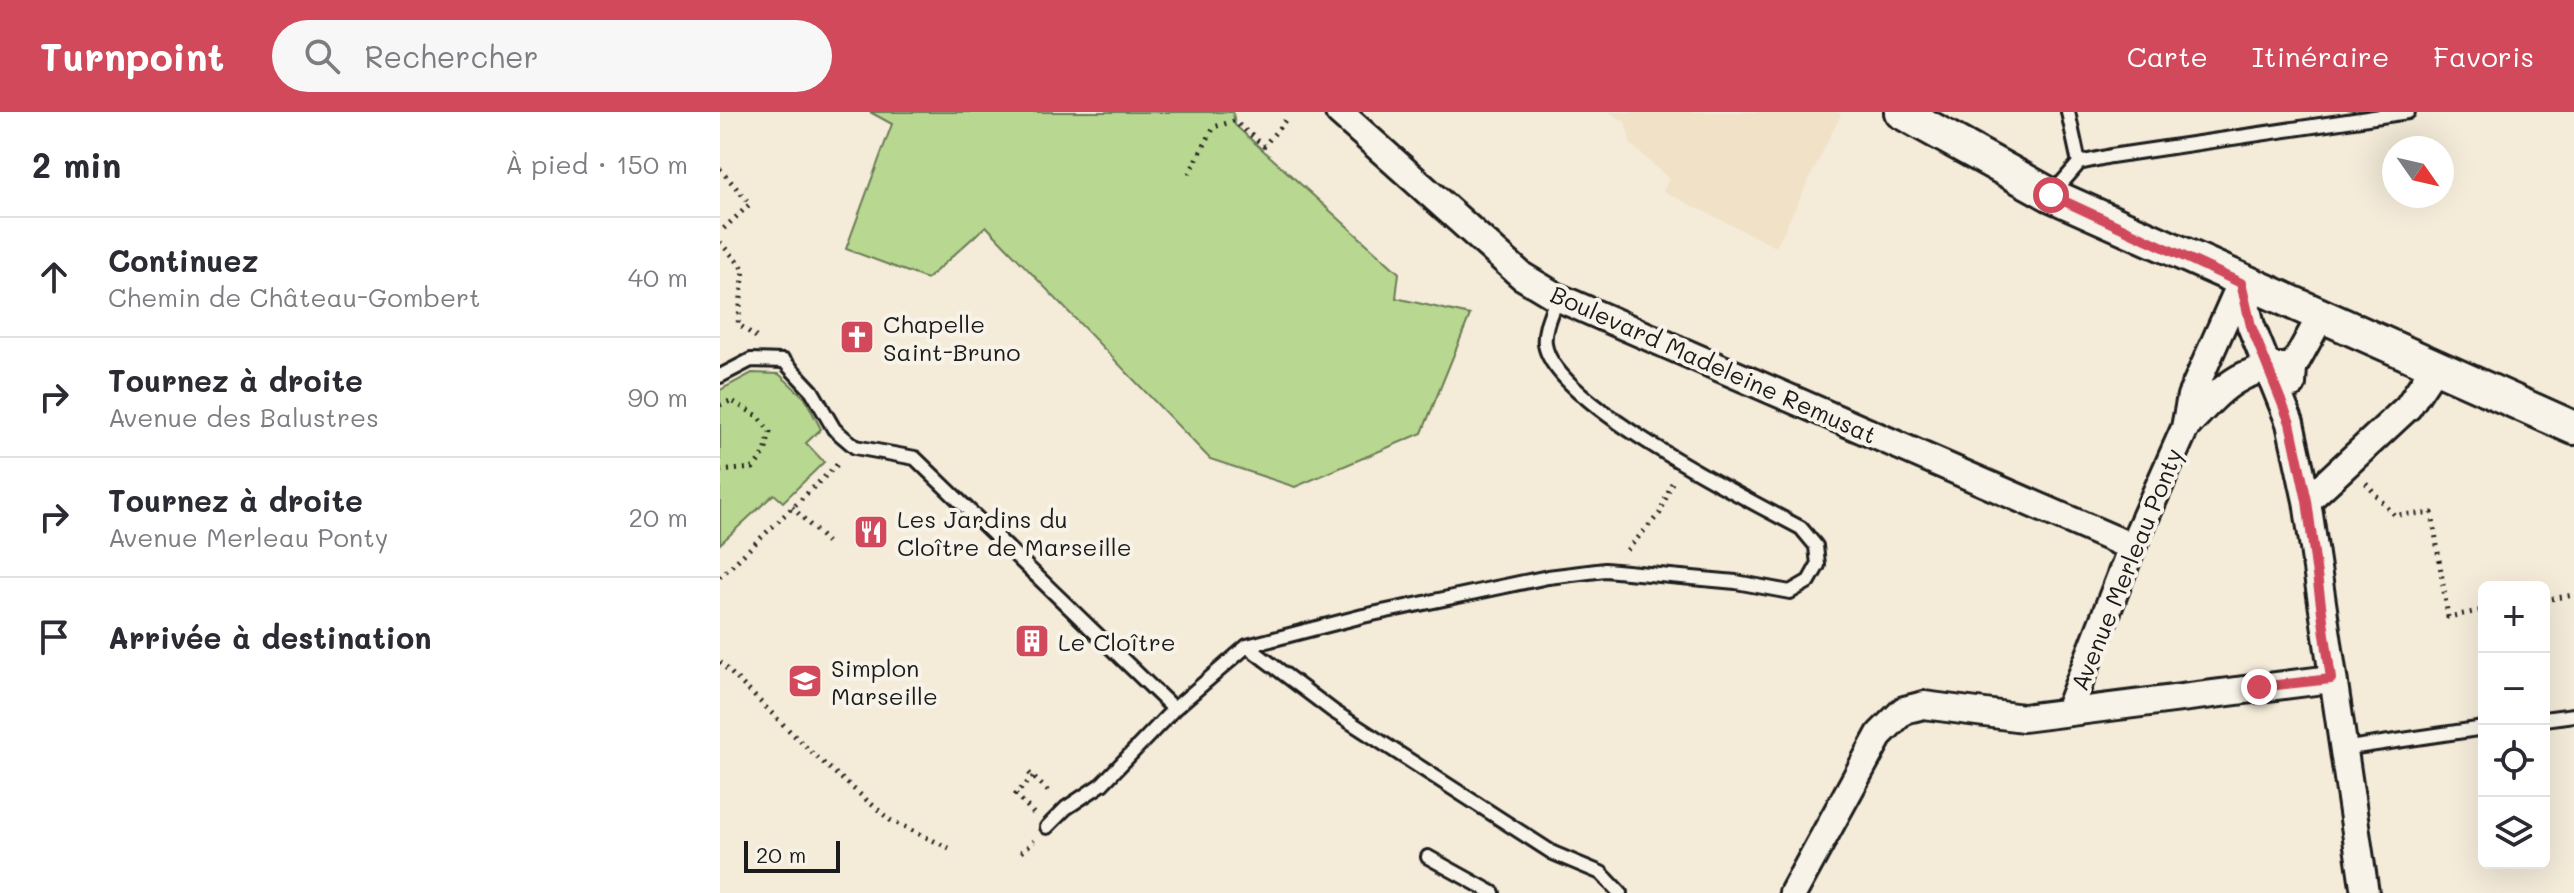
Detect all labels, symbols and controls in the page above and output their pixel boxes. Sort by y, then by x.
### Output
search box [272,20,832,92]
text: Turnpoint [40,31,224,81]
icon: search [300,34,344,78]
text: Rechercher [364,36,539,76]
text: Carte [2127,38,2208,74]
text: Itinéraire [2252,38,2389,74]
text: Favoris [2433,38,2534,74]
north arrow [2382,136,2454,208]
text: 2 min [32,142,121,187]
text: À pied · 150 m [505,147,688,181]
route start [2033,177,2069,213]
text: Continuez [108,240,258,280]
icon: ahead [32,255,76,299]
text: 40 m [628,260,688,294]
street label: Boulevard Madeleine Remusat [1546,278,1882,450]
text: Chemin de Château-Gombert [108,280,481,314]
place label: Chapelle Saint-Bruno [883,308,1020,367]
church icon: Chapelle Saint-Bruno [838,318,876,356]
text: Tournez à droite [108,360,363,400]
icon: right [32,375,76,419]
text: 90 m [628,380,688,414]
text: Avenue des Balustres [108,400,379,434]
street label: Avenue Merleau Ponty [2063,443,2189,695]
text: Tournez à droite [108,480,363,520]
icon: right [32,495,76,539]
text: 20 m [628,500,688,534]
place label: Les Jardins du Cloître de Marseille [897,503,1132,562]
restaurant icon: Les Jardins du Cloître de Marseille [852,513,890,551]
text: Avenue Merleau Ponty [108,520,388,554]
map controls [2478,581,2550,869]
button: + [2478,581,2550,653]
icon: arrive [32,615,76,659]
text: Arrivée à destination [108,617,431,657]
building icon: Le Cloître [1013,622,1051,660]
place label: Le Cloître [1058,626,1176,657]
place label: Simplon Marseille [831,652,938,711]
button: − [2478,653,2550,725]
school or university icon: Simplon Marseille [786,662,824,700]
route end [2241,669,2277,705]
button: locate [2478,725,2550,797]
button: layers [2478,797,2550,869]
scale bar [744,837,840,873]
text: 20 m [756,840,806,869]

